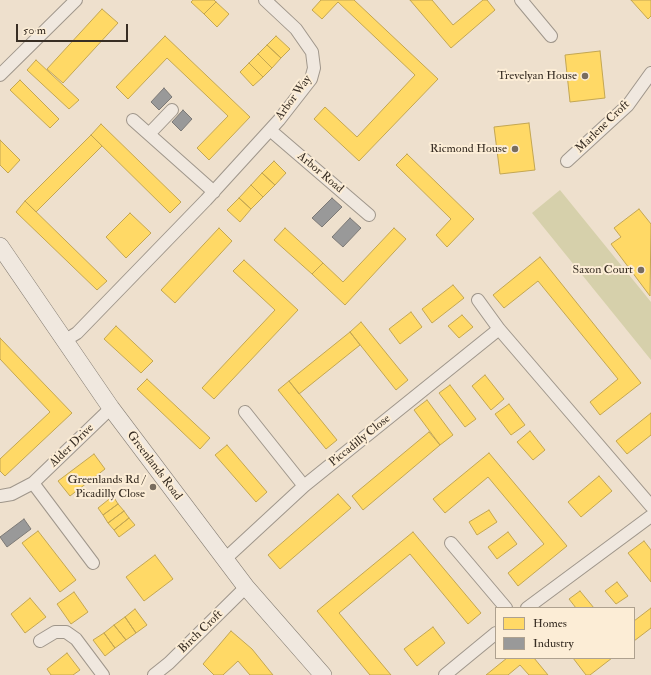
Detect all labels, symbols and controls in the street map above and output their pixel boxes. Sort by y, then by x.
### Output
scale bar [18,16,130,42]
text: 50 m [23,23,46,38]
place label: Trevelyan House [497,69,577,83]
marker: Trevelyan House [580,71,590,81]
street label: Arbor Way [273,73,315,123]
street label: Marlene Croft [573,98,633,156]
place label: Ricmond House [430,142,507,156]
marker: Ricmond House [510,144,520,154]
street label: Arbor Road [294,150,346,196]
place label: Saxon Court [573,263,633,277]
marker: Saxon Court [636,265,646,275]
street label: Piccadilly Close [327,412,393,470]
street label: Alder Drive [47,421,97,471]
street label: Greenlands Road [123,429,185,503]
place label: Greenlands Rd / Picadilly Close [68,473,145,501]
marker: Greenlands Rd / Picadilly Close [148,482,158,492]
street label: Birch Croft [176,607,226,657]
legend [495,607,635,659]
text: Homes [533,616,567,631]
text: Industry [533,636,574,651]

